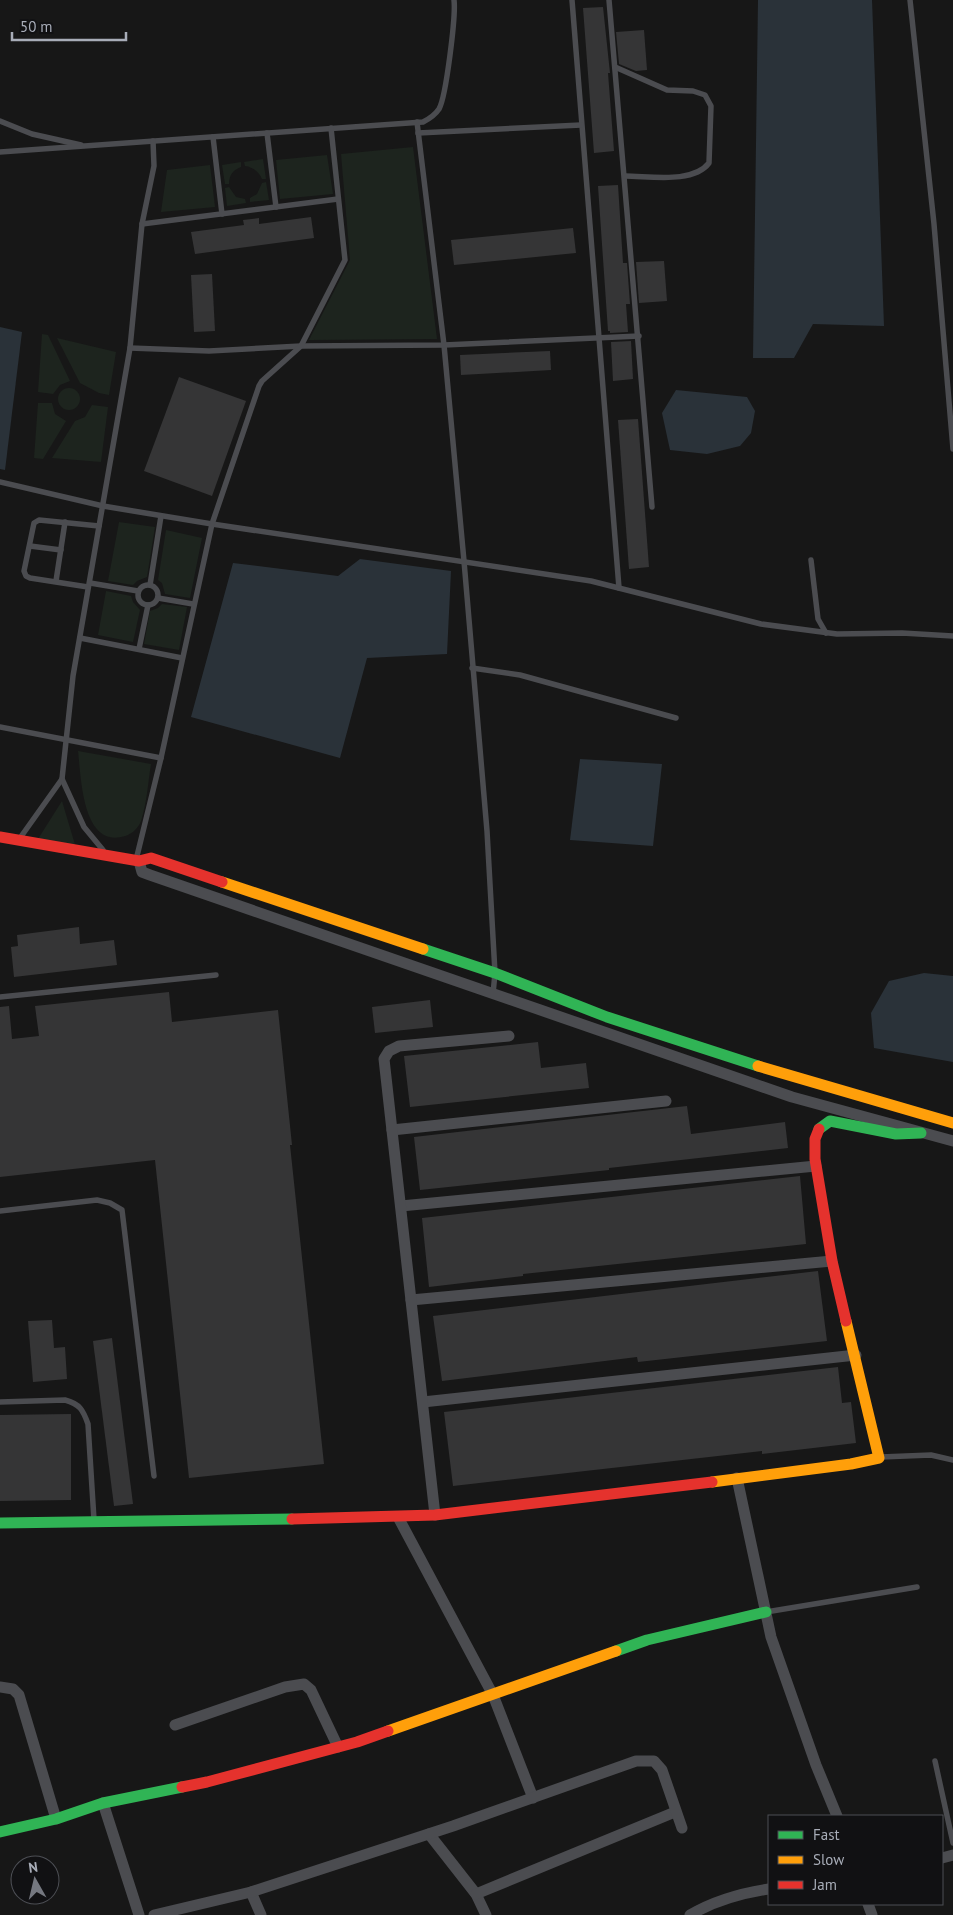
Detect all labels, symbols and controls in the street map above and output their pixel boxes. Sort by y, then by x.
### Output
scale bar [12,10,126,42]
text: 50 m [20,17,53,36]
legend [768,1815,943,1905]
text: Fast [813,1825,840,1844]
text: Slow [813,1850,844,1869]
north arrow [10,1855,60,1905]
text: N [27,1858,39,1877]
text: Jam [812,1875,837,1894]

